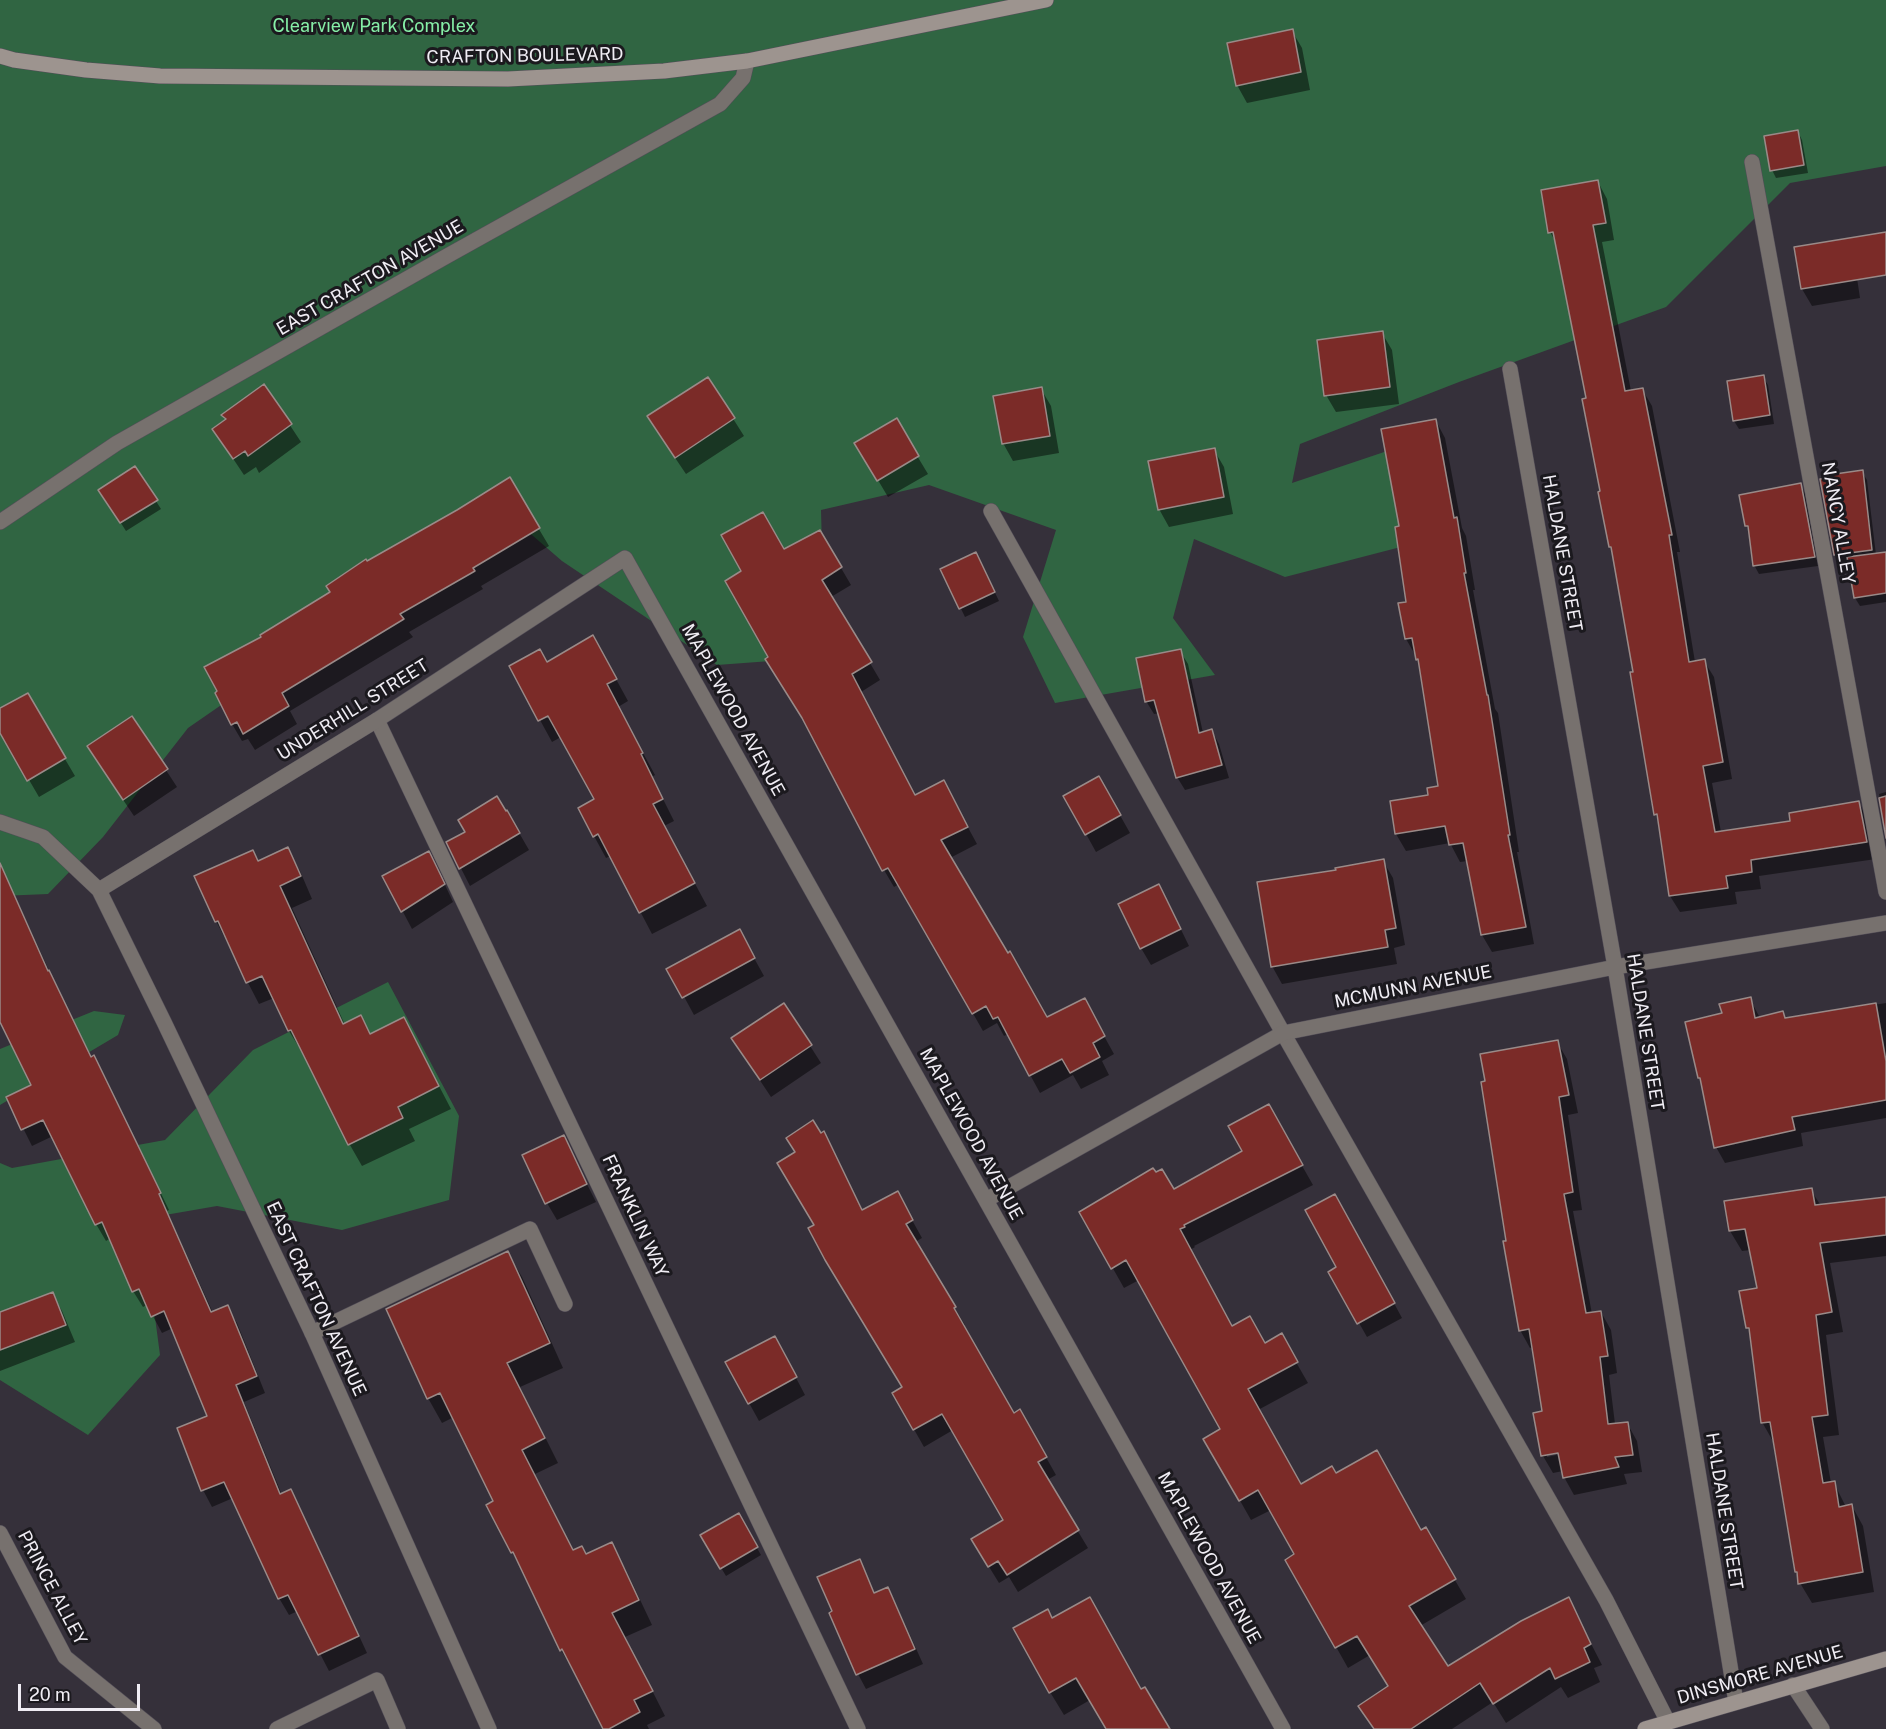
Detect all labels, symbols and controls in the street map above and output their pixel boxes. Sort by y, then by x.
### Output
park label: Clearview Park Complex [272,15,476,37]
street label: CRAFTON BOULEVARD [426,43,624,69]
street label: EAST CRAFTON AVENUE [273,216,467,340]
street label: NANCY ALLEY [1817,460,1859,586]
street label: HALDANE STREET [1538,473,1586,633]
street label: MAPLEWOOD AVENUE [677,620,789,800]
street label: UNDERHILL STREET [273,655,433,765]
street label: HALDANE STREET [1622,952,1668,1112]
street label: MCMUNN AVENUE [1333,961,1493,1013]
street label: MAPLEWOOD AVENUE [915,1044,1027,1224]
street label: FRANKLIN WAY [597,1151,673,1281]
street label: EAST CRAFTON AVENUE [261,1198,371,1400]
street label: HALDANE STREET [1701,1431,1747,1591]
street label: MAPLEWOOD AVENUE [1153,1468,1265,1648]
street label: PRINCE ALLEY [13,1527,91,1649]
street label: DINSMORE AVENUE [1675,1641,1845,1709]
scale bar [21,1672,142,1710]
text: 20 m [29,1684,71,1705]

